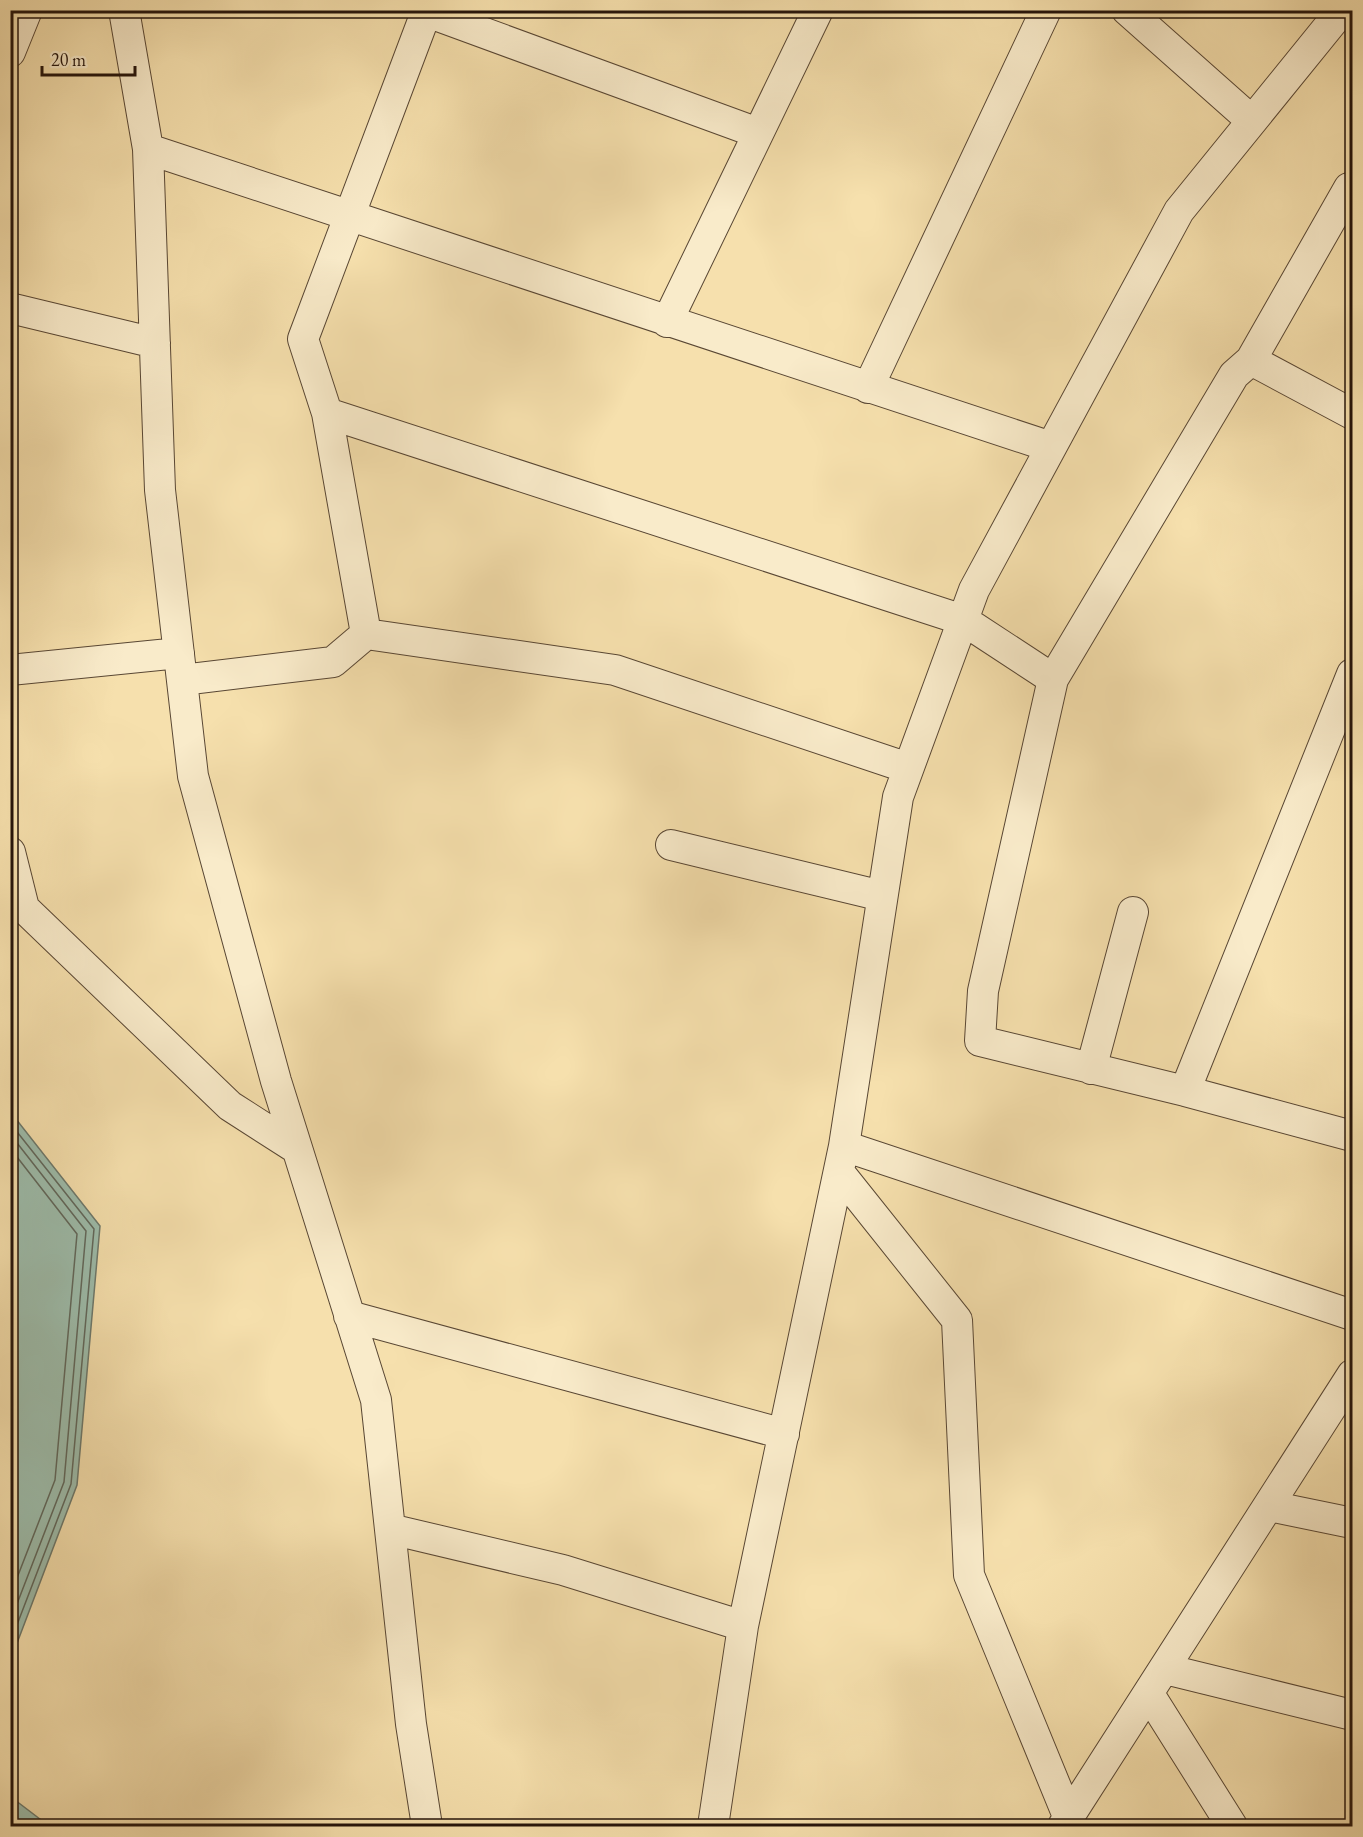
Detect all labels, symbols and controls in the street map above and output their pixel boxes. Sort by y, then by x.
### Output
scale bar [42,39,135,77]
text: 20 m [51,48,86,71]

